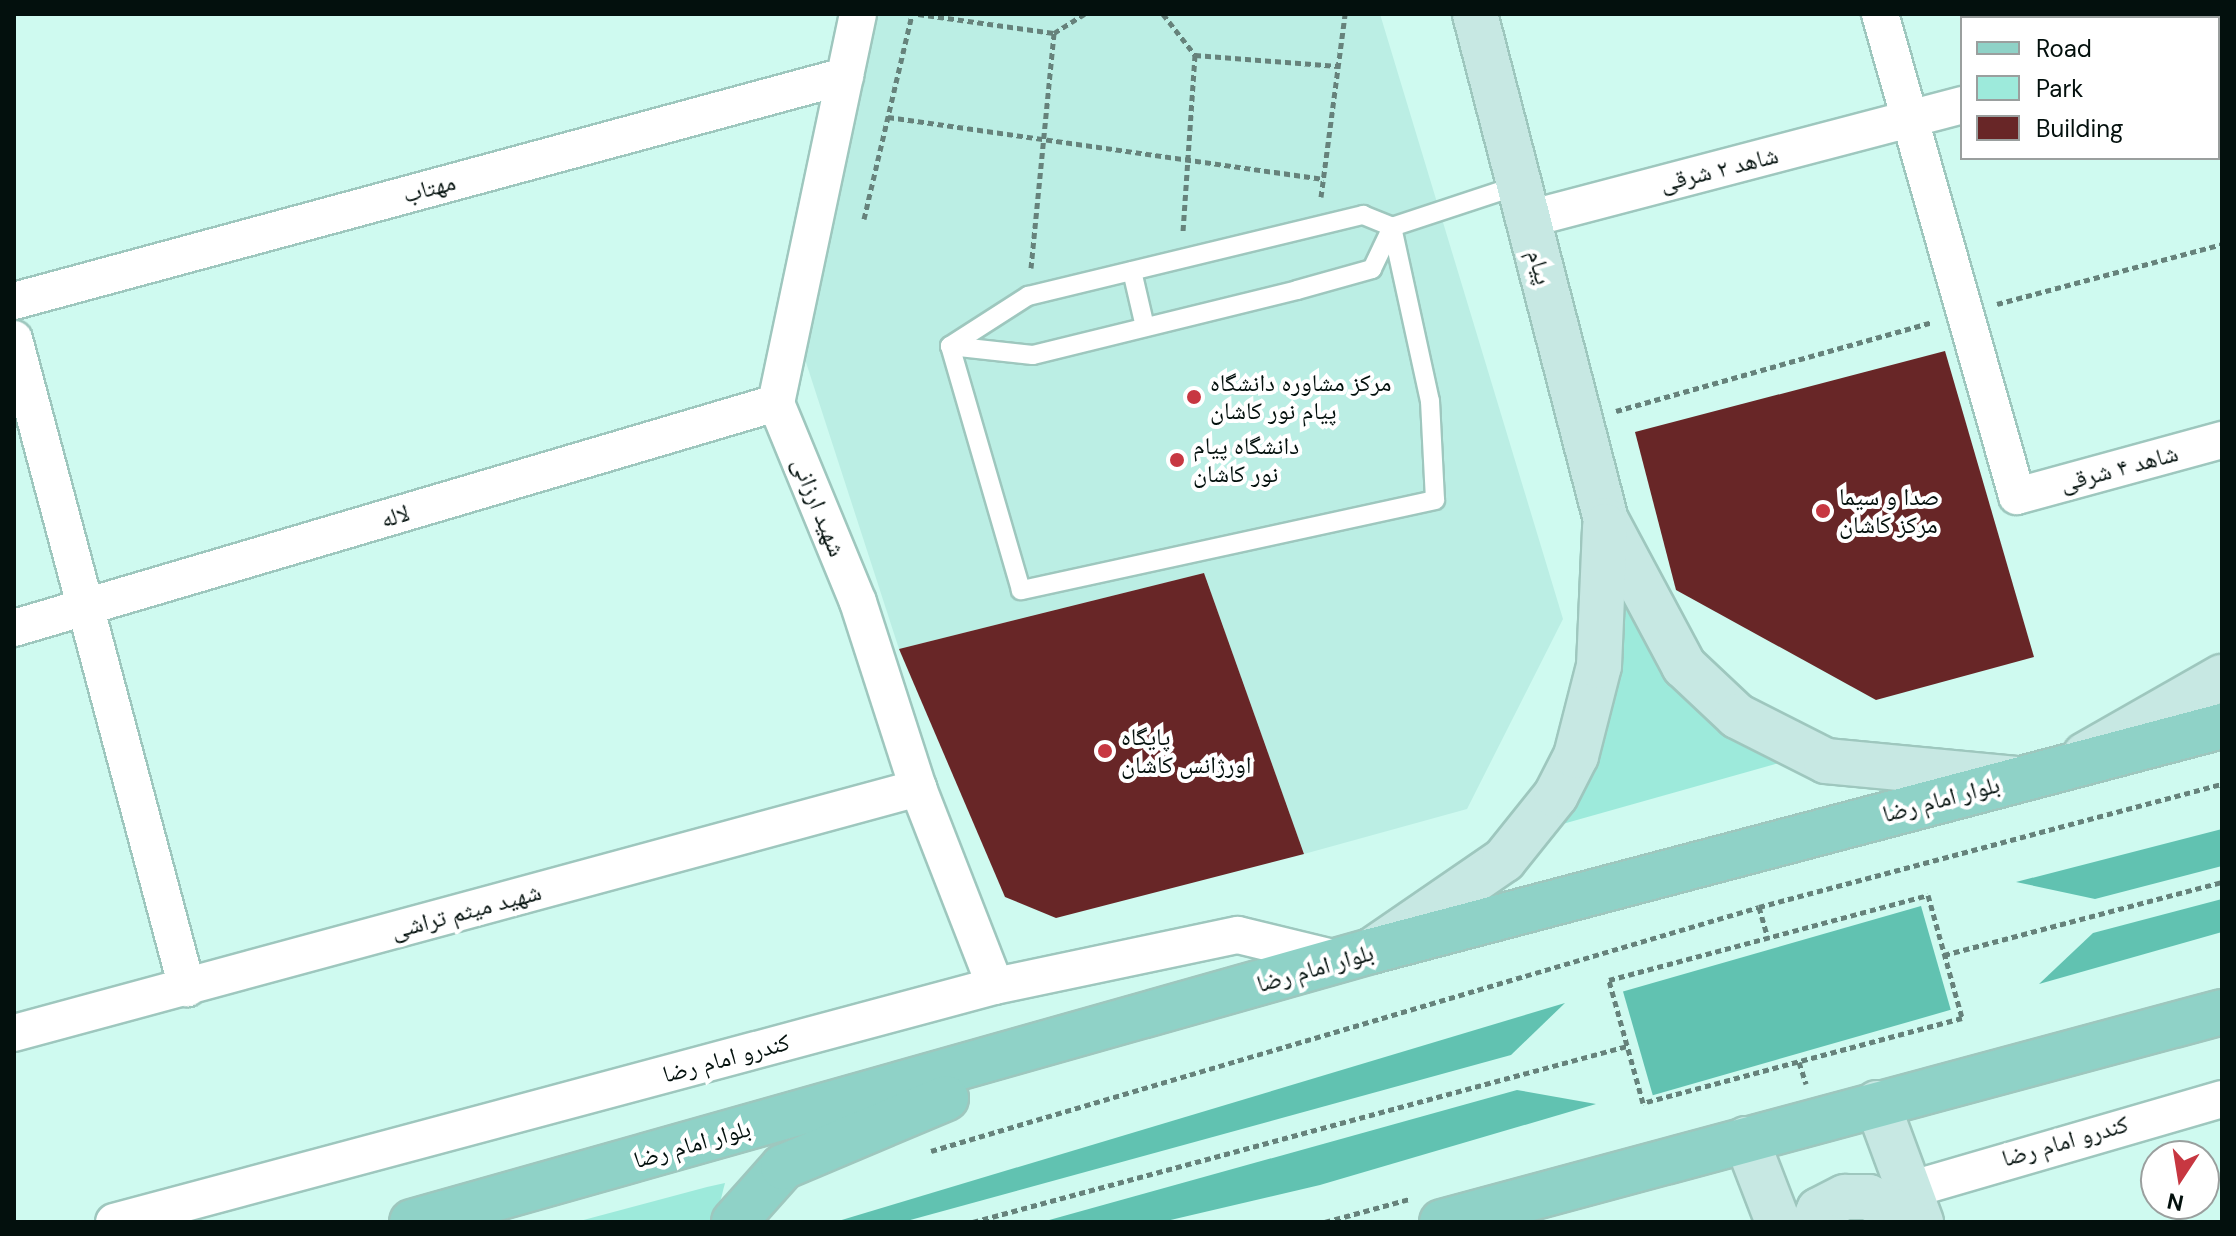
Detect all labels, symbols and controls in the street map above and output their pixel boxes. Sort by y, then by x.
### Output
legend [1960,16,2220,160]
text: Road [2036,33,2092,64]
text: Park [2036,73,2083,104]
text: Building [2036,113,2123,144]
street label: شاهد ۲ شرقی [1657,140,1781,198]
street label: مهتاب [400,167,458,209]
street label: پیام [1522,247,1558,287]
place label: مرکز مشاوره دانشگاه پیام نور کاشان [1210,369,1391,425]
marker: مرکز مشاوره دانشگاه پیام نور کاشان [1185,388,1203,406]
place label: دانشگاه پیام نور کاشان [1193,432,1299,488]
street label: شاهد ۴ شرقی [2057,438,2181,498]
marker: دانشگاه پیام نور کاشان [1168,451,1186,469]
street label: شهید ارزانی [786,453,852,561]
place label: صدا و سیما مرکز کاشان [1839,483,1939,539]
street label: لاله [377,498,413,534]
marker: صدا و سیما مرکز کاشان [1814,502,1832,520]
place label: پایگاه اورژانس کاشان [1121,723,1252,779]
marker: پایگاه اورژانس کاشان [1096,742,1114,760]
street label: بلوار امام رضا [1879,770,2003,828]
street label: شهید میثم تراشی [388,877,544,945]
street label: بلوار امام رضا [1253,938,1377,998]
street label: کندرو امام رضا [659,1027,793,1089]
street label: کندرو امام رضا [1998,1109,2132,1173]
street label: بلوار امام رضا [630,1114,754,1174]
north arrow [2140,1140,2220,1220]
text: N [2164,1186,2186,1218]

